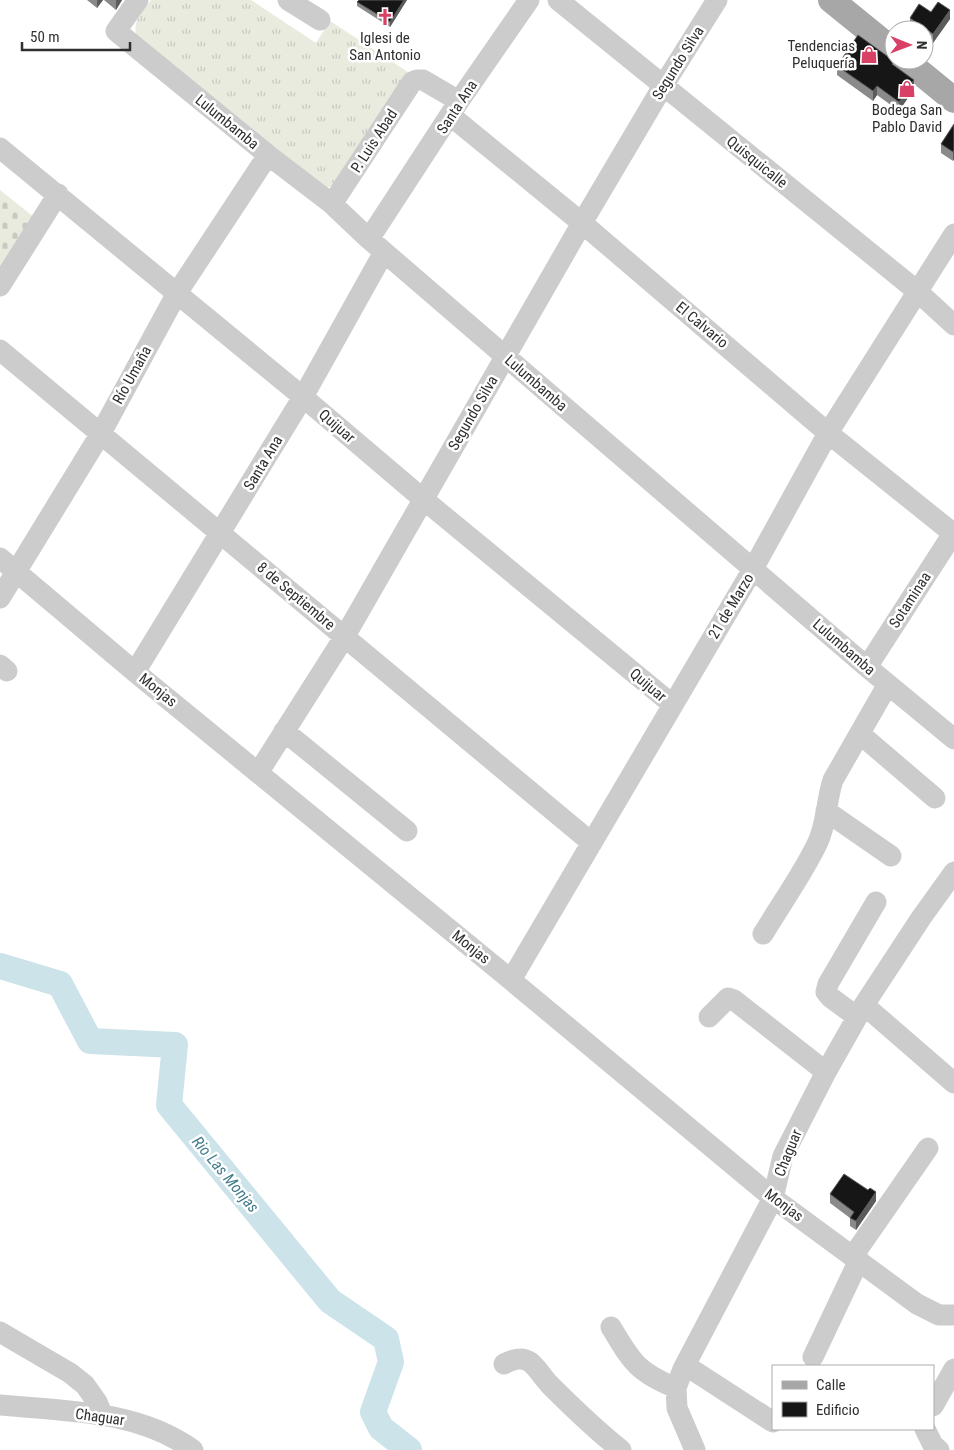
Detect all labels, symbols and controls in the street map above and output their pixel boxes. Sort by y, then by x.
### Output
church icon: Iglesi de San Antonio [375,7,395,27]
scale bar [22,20,130,52]
north arrow [884,20,934,70]
street label: Segundo Silva [648,23,708,103]
text: 50 m [30,28,60,46]
place label: Iglesi de San Antonio [349,29,421,64]
place label: Tendencias Peluquería [787,37,855,72]
text: N [914,41,930,50]
shop icon: Tendencias Peluquería [859,45,879,65]
street label: Santa Ana [433,77,481,137]
shop icon: Bodega San Pablo David [897,79,917,99]
street label: Lulumbamba [192,91,262,153]
place label: Bodega San Pablo David [872,101,942,136]
street label: P. Luis Abad [347,106,401,176]
street label: Quisquicalle [723,132,791,192]
street label: El Calvario [672,298,732,352]
street label: Río Umaña [109,343,155,407]
street label: Lulumbamba [501,351,571,415]
street label: Segundo Silva [444,372,502,454]
street label: Quijuar [315,405,359,447]
street label: Santa Ana [240,432,286,494]
street label: 8 de Septiembre [253,558,339,634]
street label: Sotaminaa [885,569,935,631]
street label: 21 de Marzo [704,570,758,642]
street label: Lulumbamba [809,615,879,679]
street label: Quijuar [626,665,670,706]
street label: Monjas [135,669,181,711]
street label: Monjas [448,926,494,968]
street label: Chaguar [770,1126,806,1179]
water label: Rio Las Monjas [188,1132,263,1216]
street label: Monjas [761,1185,807,1225]
legend [772,1365,934,1430]
text: Calle [816,1376,846,1394]
text: Edificio [816,1401,859,1419]
street label: Chaguar [74,1405,126,1429]

